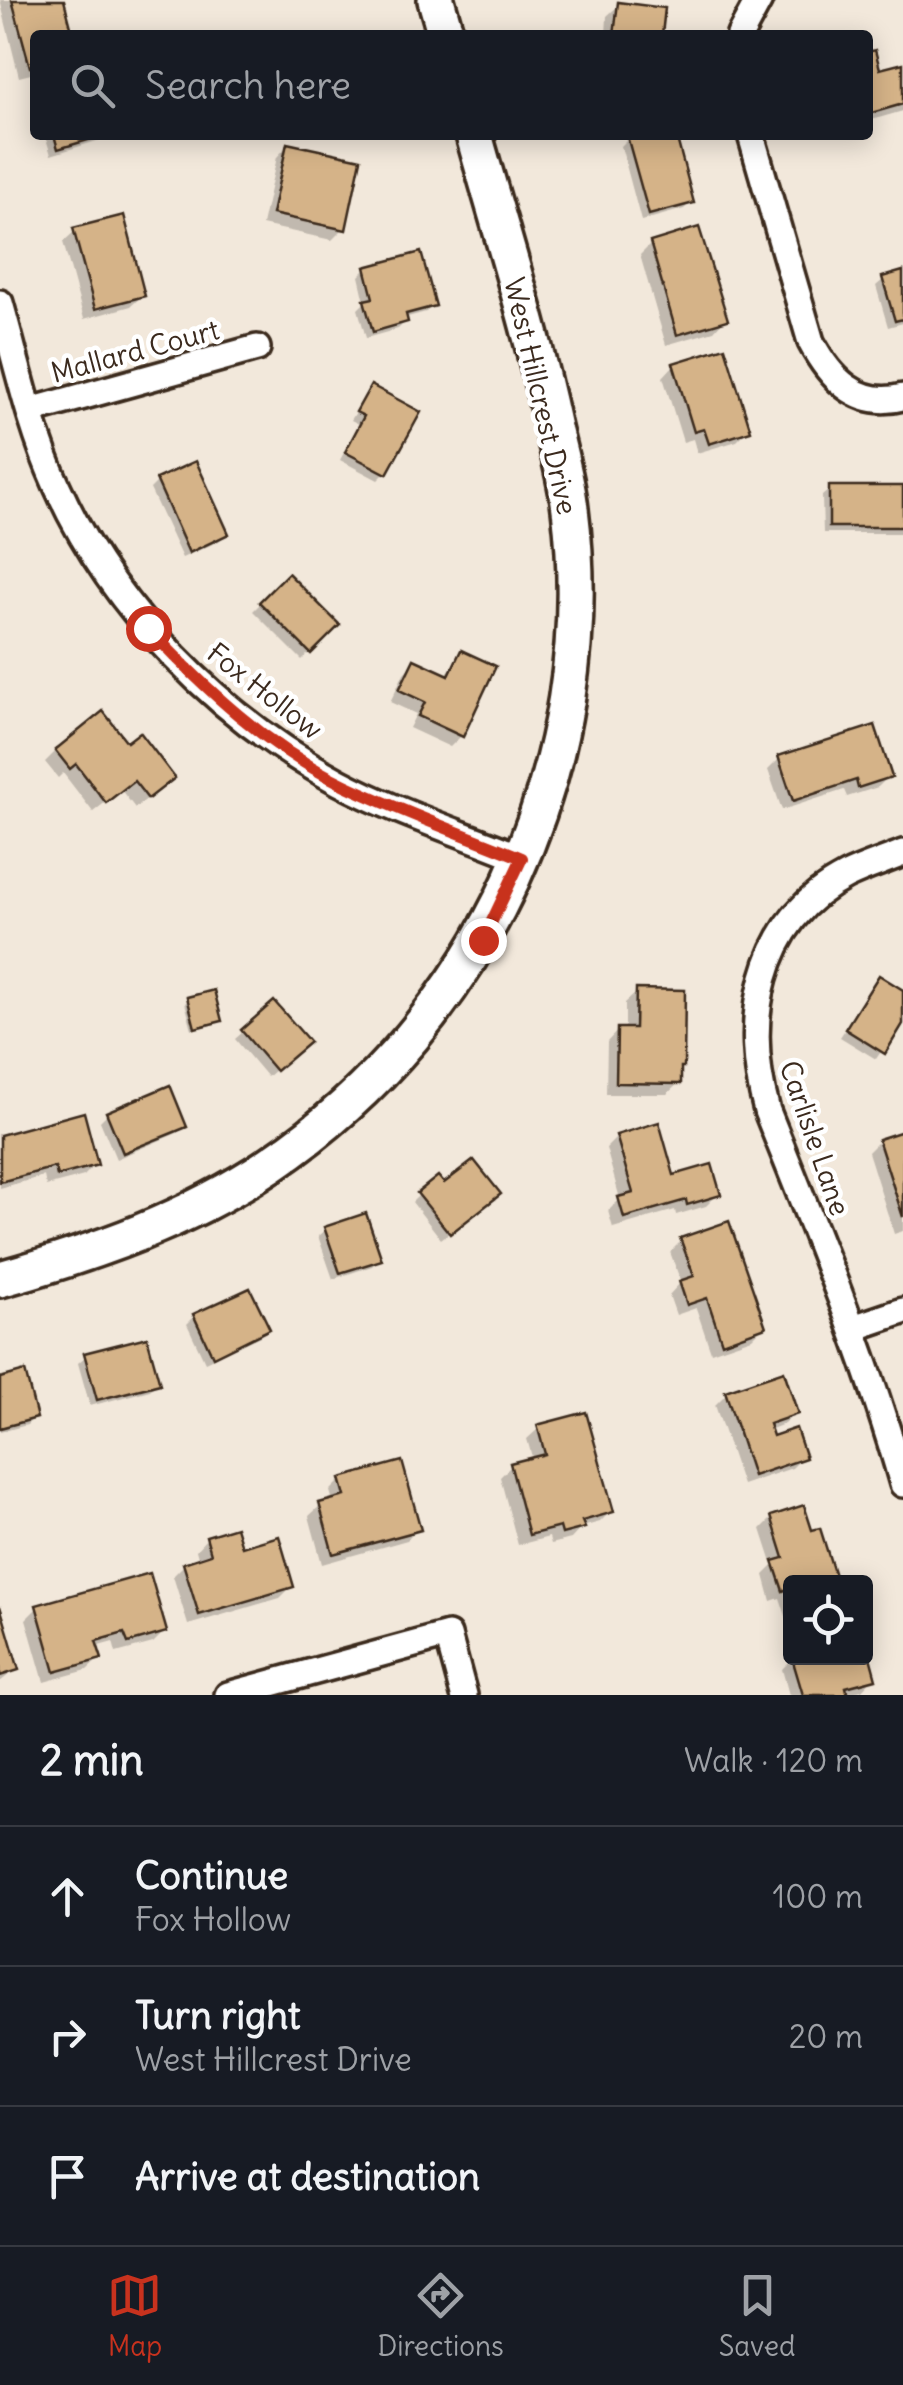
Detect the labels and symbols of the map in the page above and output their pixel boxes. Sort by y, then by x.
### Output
street label: West Hillcrest Drive [496,274,586,518]
street label: Mallard Court [47,311,223,391]
route start [126,606,172,652]
street label: Fox Hollow [200,635,330,747]
route end [461,918,507,964]
street label: Carlisle Lane [772,1056,858,1220]

